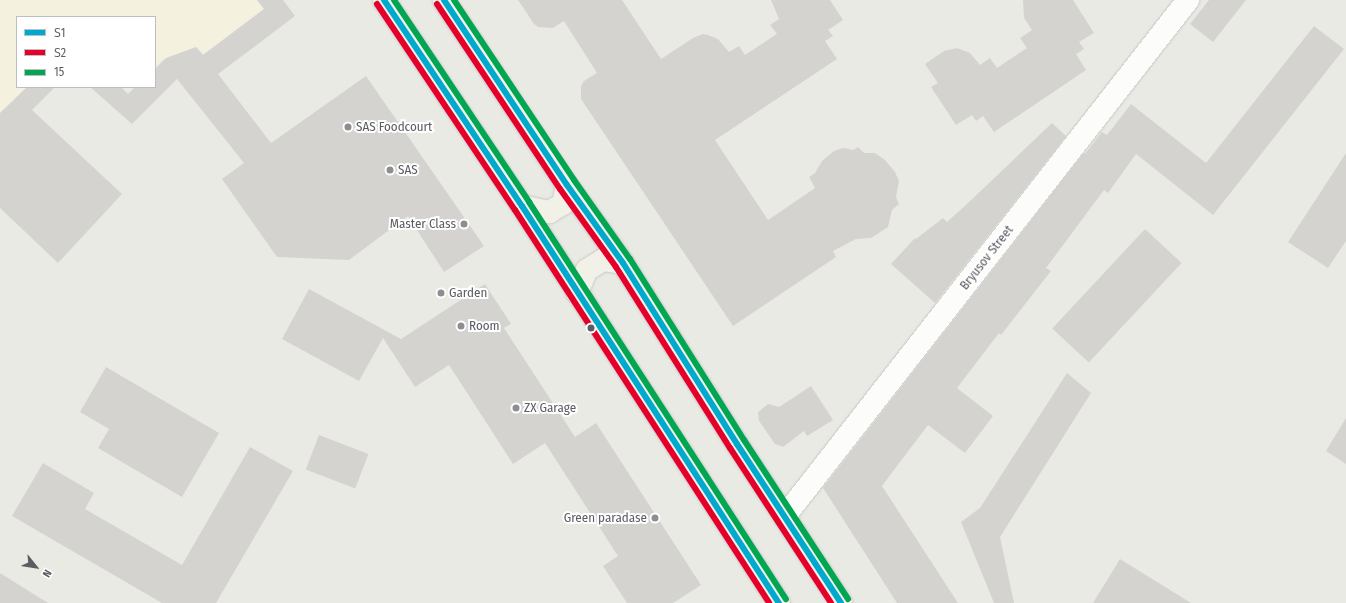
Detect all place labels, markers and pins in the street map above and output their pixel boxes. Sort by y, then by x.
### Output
place label: SAS Foodcourt [356,119,432,135]
marker: SAS Foodcourt [343,122,353,132]
place label: SAS [398,162,418,178]
marker: SAS [385,165,395,175]
place label: Master Class [390,216,456,232]
marker: Master Class [459,219,469,229]
place label: Garden [449,285,487,301]
marker: Garden [436,288,446,298]
place label: Room [469,318,500,334]
marker: Room [456,321,466,331]
unlabelled marker [586,323,596,333]
place label: ZX Garage [524,400,576,416]
marker: ZX Garage [511,403,521,413]
place label: Green paradase [564,510,647,526]
marker: Green paradase [650,513,660,523]

